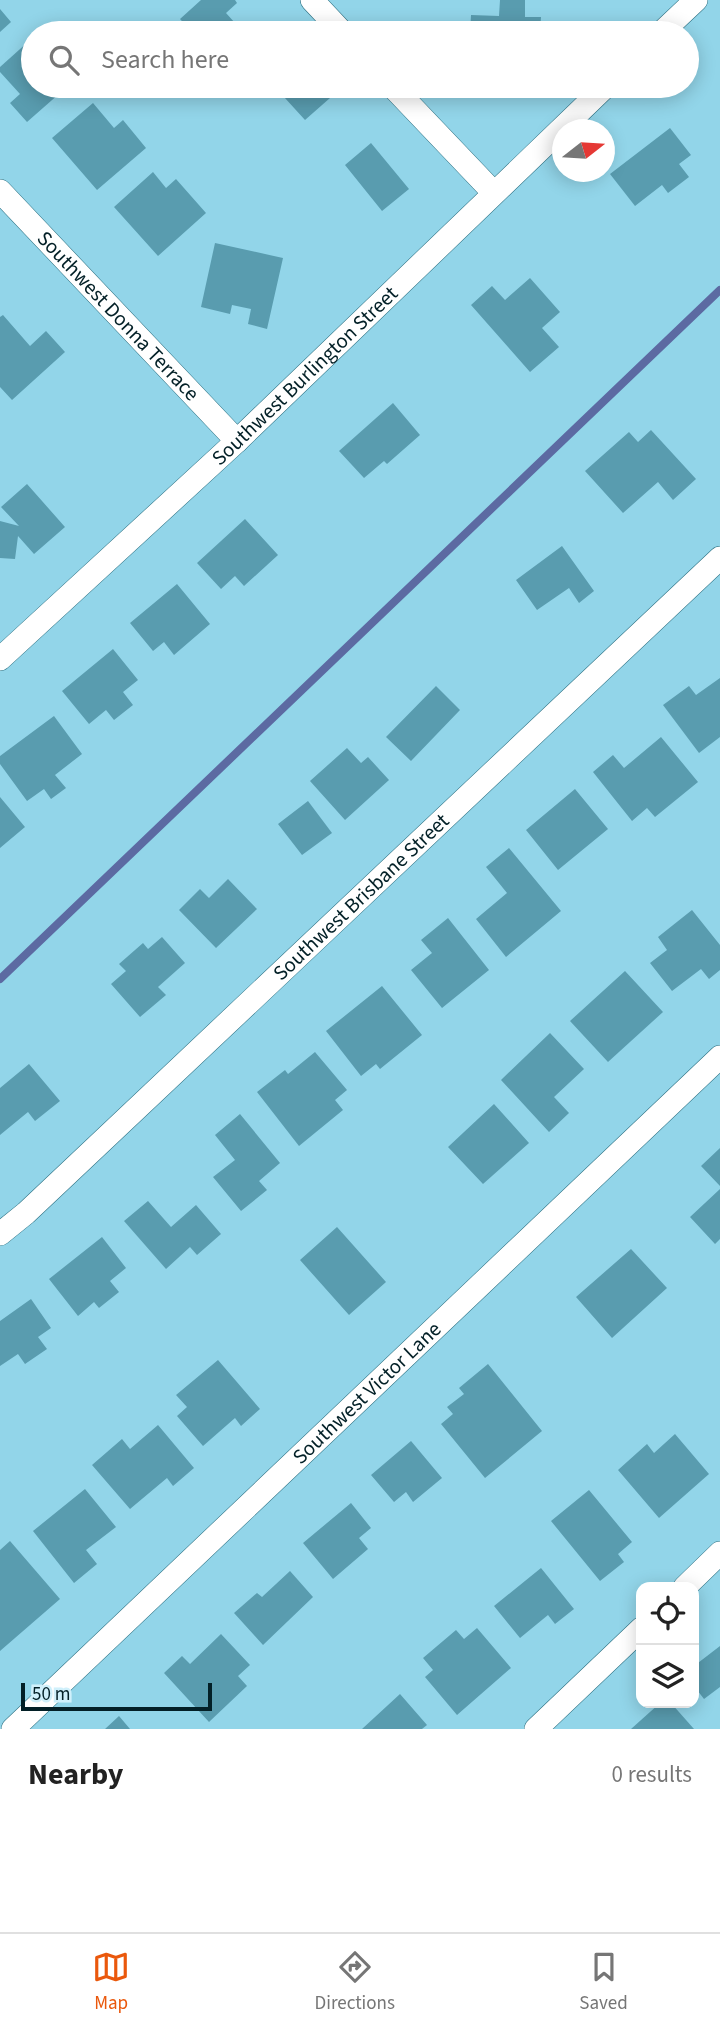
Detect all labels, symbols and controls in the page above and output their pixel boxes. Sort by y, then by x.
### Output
search box [21,21,699,98]
icon: search [45,41,83,79]
text: Search here [101,41,229,78]
north arrow [552,119,615,182]
street label: Southwest Donna Terrace [30,224,206,408]
street label: Southwest Burlington Street [205,279,405,472]
street label: Southwest Brisbane Street [266,806,456,987]
street label: Southwest Victor Lane [286,1315,448,1471]
map controls [636,1582,699,1708]
button: locate [636,1582,699,1645]
button: layers [636,1645,699,1708]
scale bar [21,1680,212,1712]
text: 50 m [32,1681,70,1708]
text: Nearby [28,1753,123,1796]
text: 0 results [612,1758,692,1791]
tab: Map [92,1948,130,2017]
tab: Directions [315,1948,395,2017]
tab: Saved [579,1948,628,2017]

